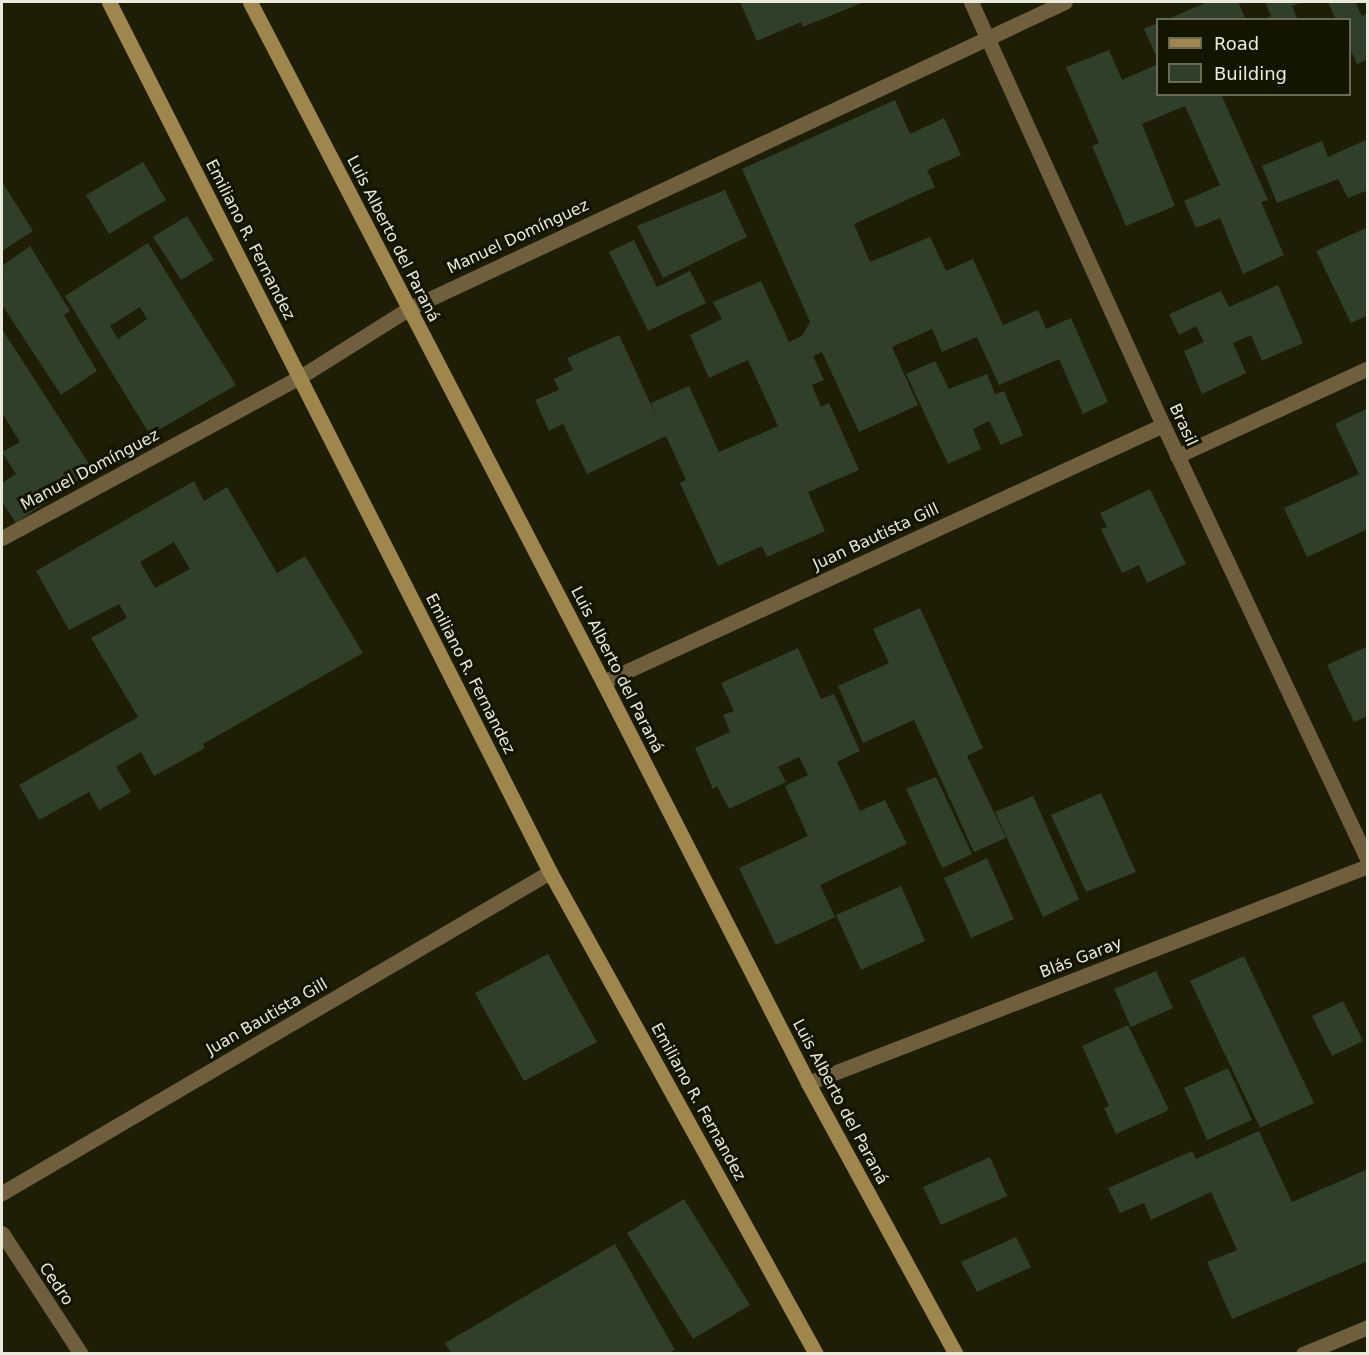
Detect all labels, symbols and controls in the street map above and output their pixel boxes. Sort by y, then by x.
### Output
legend [1156,18,1351,96]
text: Road [1214,33,1259,54]
text: Building [1214,63,1287,84]
street label: Luis Alberto del Paraná [343,153,443,325]
street label: Emiliano R. Fernandez [201,157,299,323]
street label: Manuel Domínguez [444,196,592,278]
street label: Brasil [1165,401,1201,449]
street label: Manuel Domínguez [17,425,163,515]
street label: Juan Bautista Gill [810,499,942,575]
street label: Luis Alberto del Paraná [567,584,667,756]
street label: Emiliano R. Fernandez [421,591,519,757]
street label: Blás Garay [1037,934,1125,982]
street label: Juan Bautista Gill [203,974,331,1060]
street label: Luis Alberto del Paraná [788,1016,892,1188]
street label: Emiliano R. Fernandez [647,1020,749,1184]
street label: Cedro [35,1259,77,1309]

